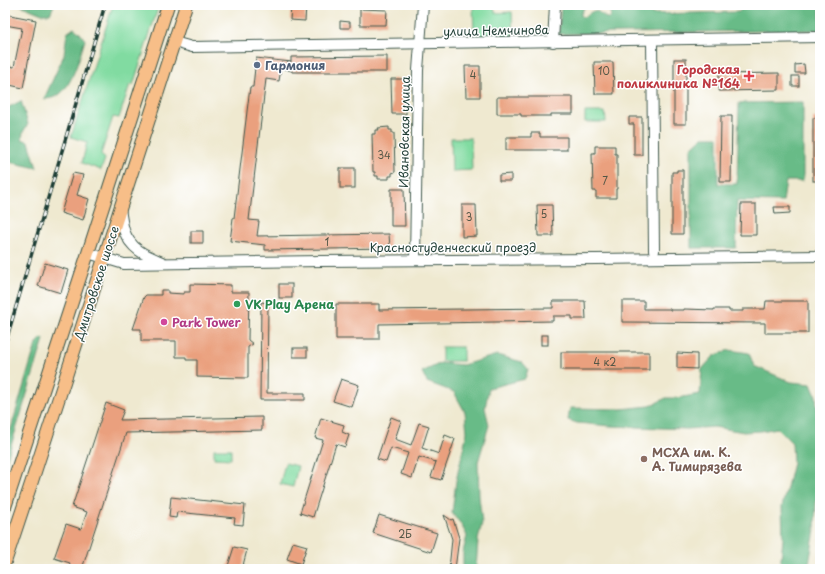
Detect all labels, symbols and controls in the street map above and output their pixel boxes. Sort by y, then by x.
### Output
street label: улица Немчинова [443,20,550,40]
place label: Гармония [265,56,325,74]
marker: Гармония [252,60,262,70]
place label: Городская поликлиника №164 [617,60,740,92]
house number: 10 [598,63,610,78]
house number: 4 [470,67,477,82]
marker: Городская поликлиника №164 [743,70,755,82]
street label: Ивановская улица [394,75,414,188]
house number: 34 [377,147,391,162]
house number: 7 [602,173,608,188]
house number: 5 [541,206,547,221]
house number: 3 [466,209,472,224]
street label: Дмитровское шоссе [69,223,123,344]
house number: 1 [325,234,329,249]
street label: Красностуденческий проезд [370,238,536,256]
place label: VK Play Арена [245,295,334,313]
marker: VK Play Арена [232,299,242,309]
place label: Park Tower [172,313,242,331]
marker: Park Tower [159,317,169,327]
house number: 4 к2 [594,354,616,369]
place label: МСХА им. К. А. Тимирязева [652,443,742,475]
marker: МСХА им. К. А. Тимирязева [639,454,649,464]
house number: 2Б [398,526,412,541]

